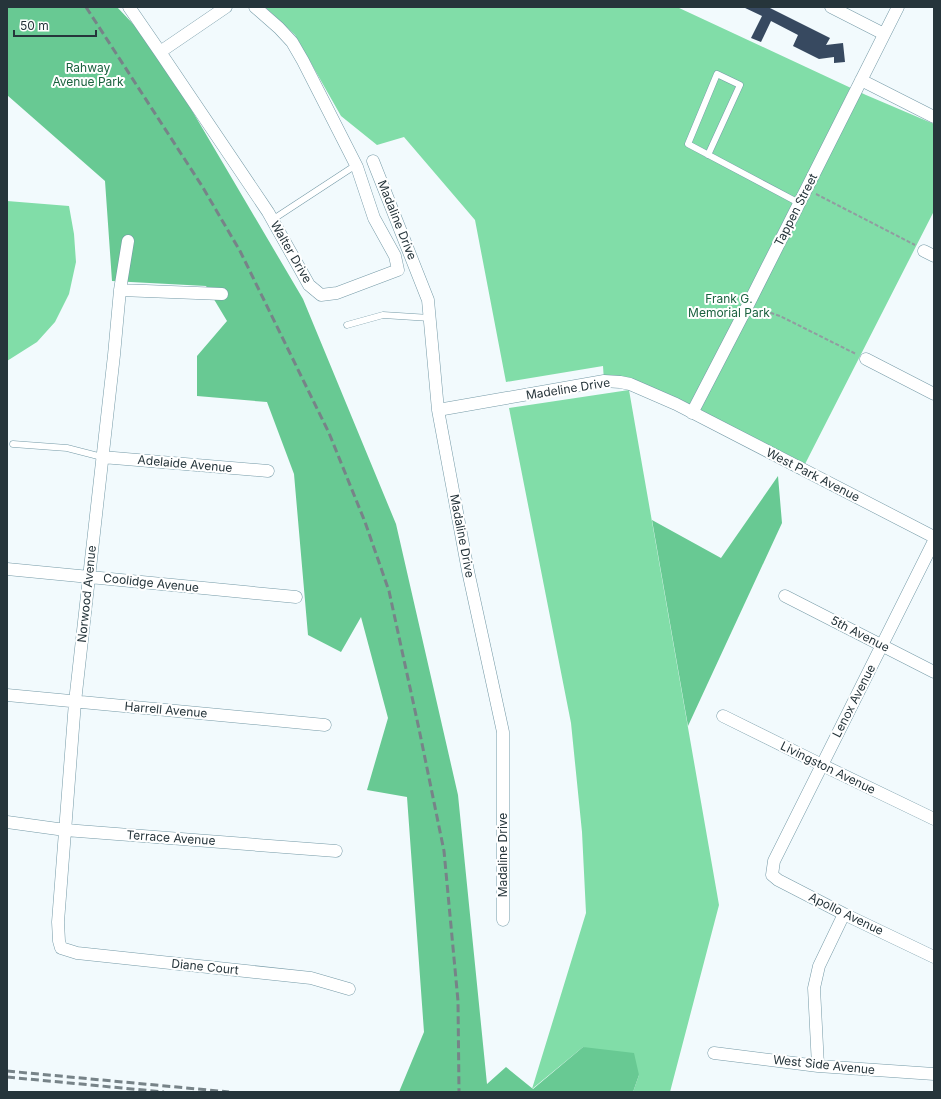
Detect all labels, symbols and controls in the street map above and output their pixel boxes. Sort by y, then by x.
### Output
scale bar [14,12,96,38]
text: 50 m [20,18,49,33]
park label: Rahway Avenue Park [52,60,124,89]
street label: Tappen Street [771,171,820,249]
street label: Madaline Drive [375,178,420,262]
street label: Walter Drive [268,218,315,286]
park label: Frank G. Memorial Park [688,291,770,320]
street label: Madeline Drive [525,374,611,403]
street label: West Park Avenue [764,444,863,505]
street label: Adelaide Avenue [137,452,233,475]
street label: Madaline Drive [447,493,478,579]
street label: Norwood Avenue [74,545,99,643]
street label: Coolidge Avenue [102,570,200,595]
street label: 5th Avenue [828,612,892,655]
street label: Lenox Avenue [829,662,878,740]
street label: Harrell Avenue [124,698,208,721]
street label: Livingston Avenue [778,738,878,797]
street label: Madaline Drive [495,813,510,897]
street label: Terrace Avenue [126,827,216,848]
street label: Apollo Avenue [806,889,886,938]
street label: Diane Court [171,956,239,977]
street label: West Side Avenue [772,1052,876,1077]

